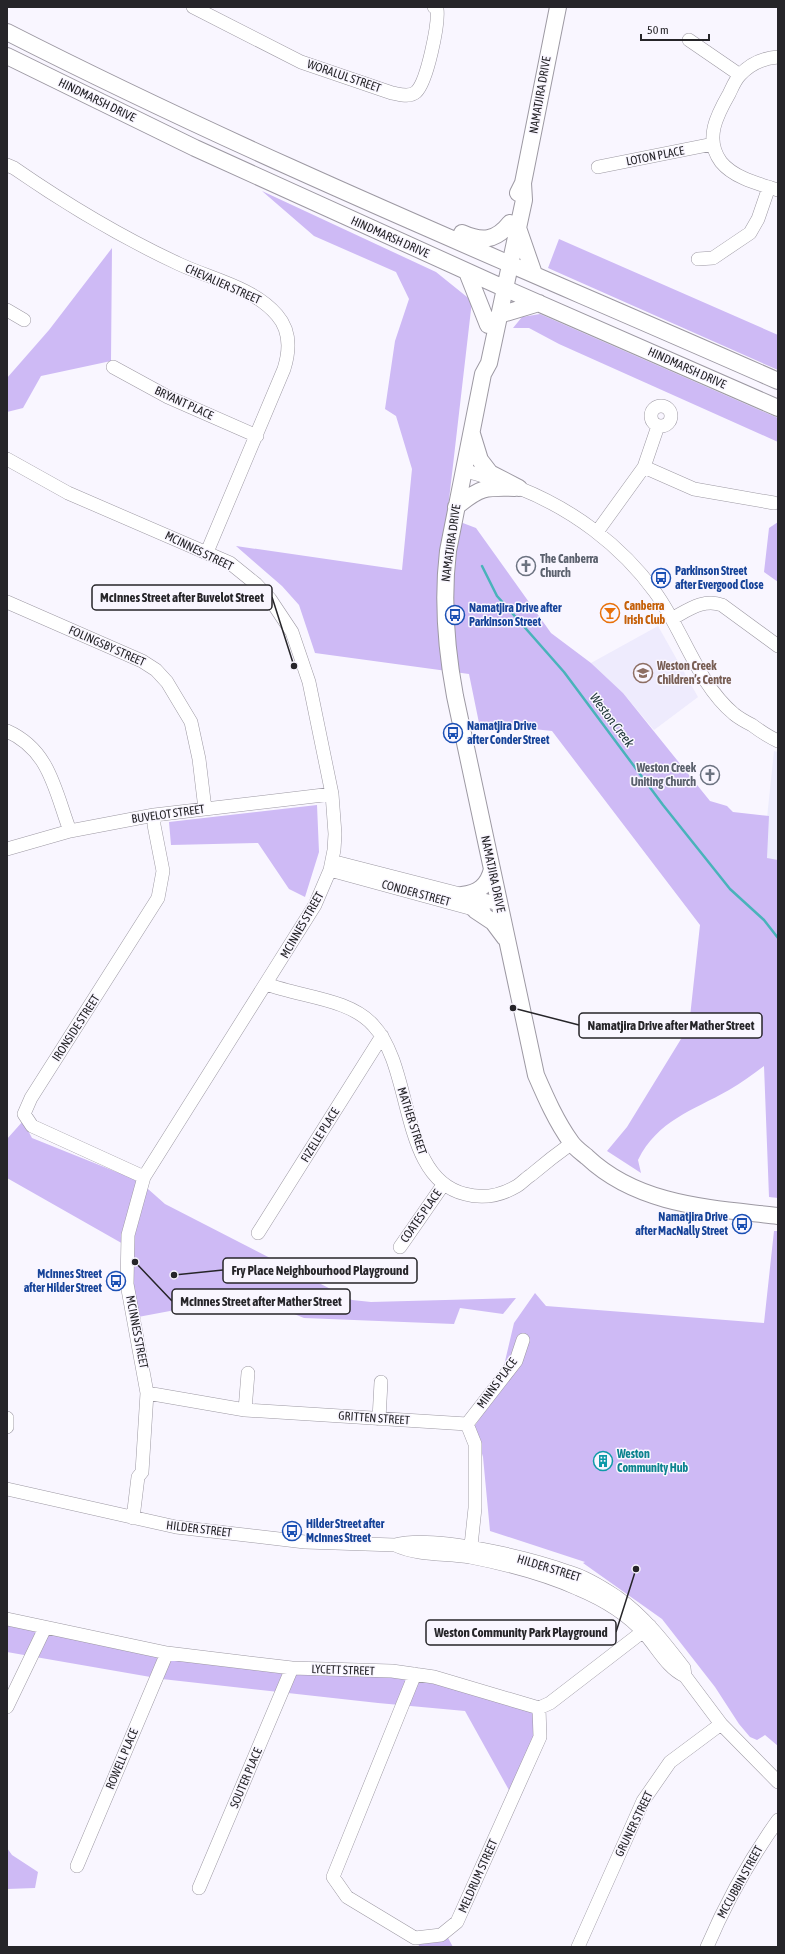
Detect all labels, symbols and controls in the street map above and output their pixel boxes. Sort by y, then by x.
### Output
scale bar [641,16,709,42]
text: 50 m [647,23,669,37]
street label: NAMATJIRA DRIVE [526,55,554,135]
street label: WORALUL STREET [305,57,384,95]
street label: HINDMARSH DRIVE [56,75,138,125]
street label: LOTON PLACE [625,144,685,168]
street label: HINDMARSH DRIVE [349,213,431,261]
street label: CHEVALIER STREET [183,261,264,307]
street label: HINDMARSH DRIVE [646,344,728,392]
street label: BRYANT PLACE [152,383,216,423]
street label: NAMATJIRA DRIVE [439,503,463,583]
street label: MCINNES STREET [163,528,236,574]
place label: The Canberra Church [540,552,599,580]
church icon: The Canberra Church [515,555,537,577]
place label: Parkinson Street after Evergood Close [675,564,764,592]
bus stop icon: Parkinson Street after Evergood Close [650,567,672,589]
callout: McInnes Street after Buvelot Street [92,585,272,610]
text: McInnes Street after Buvelot Street [100,590,264,605]
place label: Canberra Irish Club [624,599,665,627]
place label: Namatjira Drive after Parkinson Street [469,601,562,629]
bar icon: Canberra Irish Club [599,602,621,624]
bus stop icon: Namatjira Drive after Parkinson Street [444,604,466,626]
street label: FOLINGSBY STREET [66,623,148,669]
place label: Weston Creek Children’s Centre [656,659,732,687]
school or university icon: Weston Creek Children’s Centre [632,662,654,684]
water label: Weston Creek [587,690,637,750]
place label: Namatjira Drive after Conder Street [467,719,550,747]
bus stop icon: Namatjira Drive after Conder Street [442,722,464,744]
place label: Weston Creek Uniting Church [631,761,697,789]
church icon: Weston Creek Uniting Church [699,764,721,786]
street label: BUVELOT STREET [131,802,206,826]
street label: NAMATJIRA DRIVE [478,834,508,914]
street label: CONDER STREET [380,877,453,909]
street label: MCINNES STREET [277,889,327,961]
street label: IRONSIDE STREET [49,992,103,1064]
callout: Namatjira Drive after Mather Street [579,1013,762,1038]
text: Namatjira Drive after Mather Street [588,1018,755,1033]
street label: MATHER STREET [394,1085,430,1157]
street label: FIZELLE PLACE [298,1105,342,1165]
street label: COATES PLACE [398,1187,444,1245]
place label: Namatjira Drive after MacNally Street [635,1210,729,1238]
bus stop icon: Namatjira Drive after MacNally Street [731,1213,753,1235]
callout: Fry Place Neighbourhood Playground [223,1258,417,1283]
text: Fry Place Neighbourhood Playground [231,1263,409,1278]
place label: McInnes Street after Hilder Street [24,1267,103,1295]
bus stop icon: McInnes Street after Hilder Street [105,1270,127,1292]
callout: McInnes Street after Mather Street [172,1289,350,1314]
street label: MCINNES STREET [123,1294,151,1370]
text: McInnes Street after Mather Street [180,1294,342,1309]
street label: MINNS PLACE [474,1355,520,1411]
street label: GRITTEN STREET [338,1409,411,1428]
place label: Weston Community Hub [616,1447,689,1475]
building icon: Weston Community Hub [592,1450,614,1472]
place label: Hilder Street after McInnes Street [306,1517,385,1545]
street label: HILDER STREET [165,1518,233,1540]
bus stop icon: Hilder Street after McInnes Street [281,1520,303,1542]
street label: HILDER STREET [515,1552,583,1585]
callout: Weston Community Park Playground [426,1620,616,1645]
text: Weston Community Park Playground [433,1625,608,1640]
street label: LYCETT STREET [311,1662,376,1678]
street label: ROWELL PLACE [103,1727,141,1791]
street label: SOUTER PLACE [227,1746,265,1810]
street label: GRUNER STREET [612,1788,656,1859]
street label: MELDRUM STREET [456,1836,501,1915]
street label: MCCUBBIN STREET [714,1843,766,1921]

